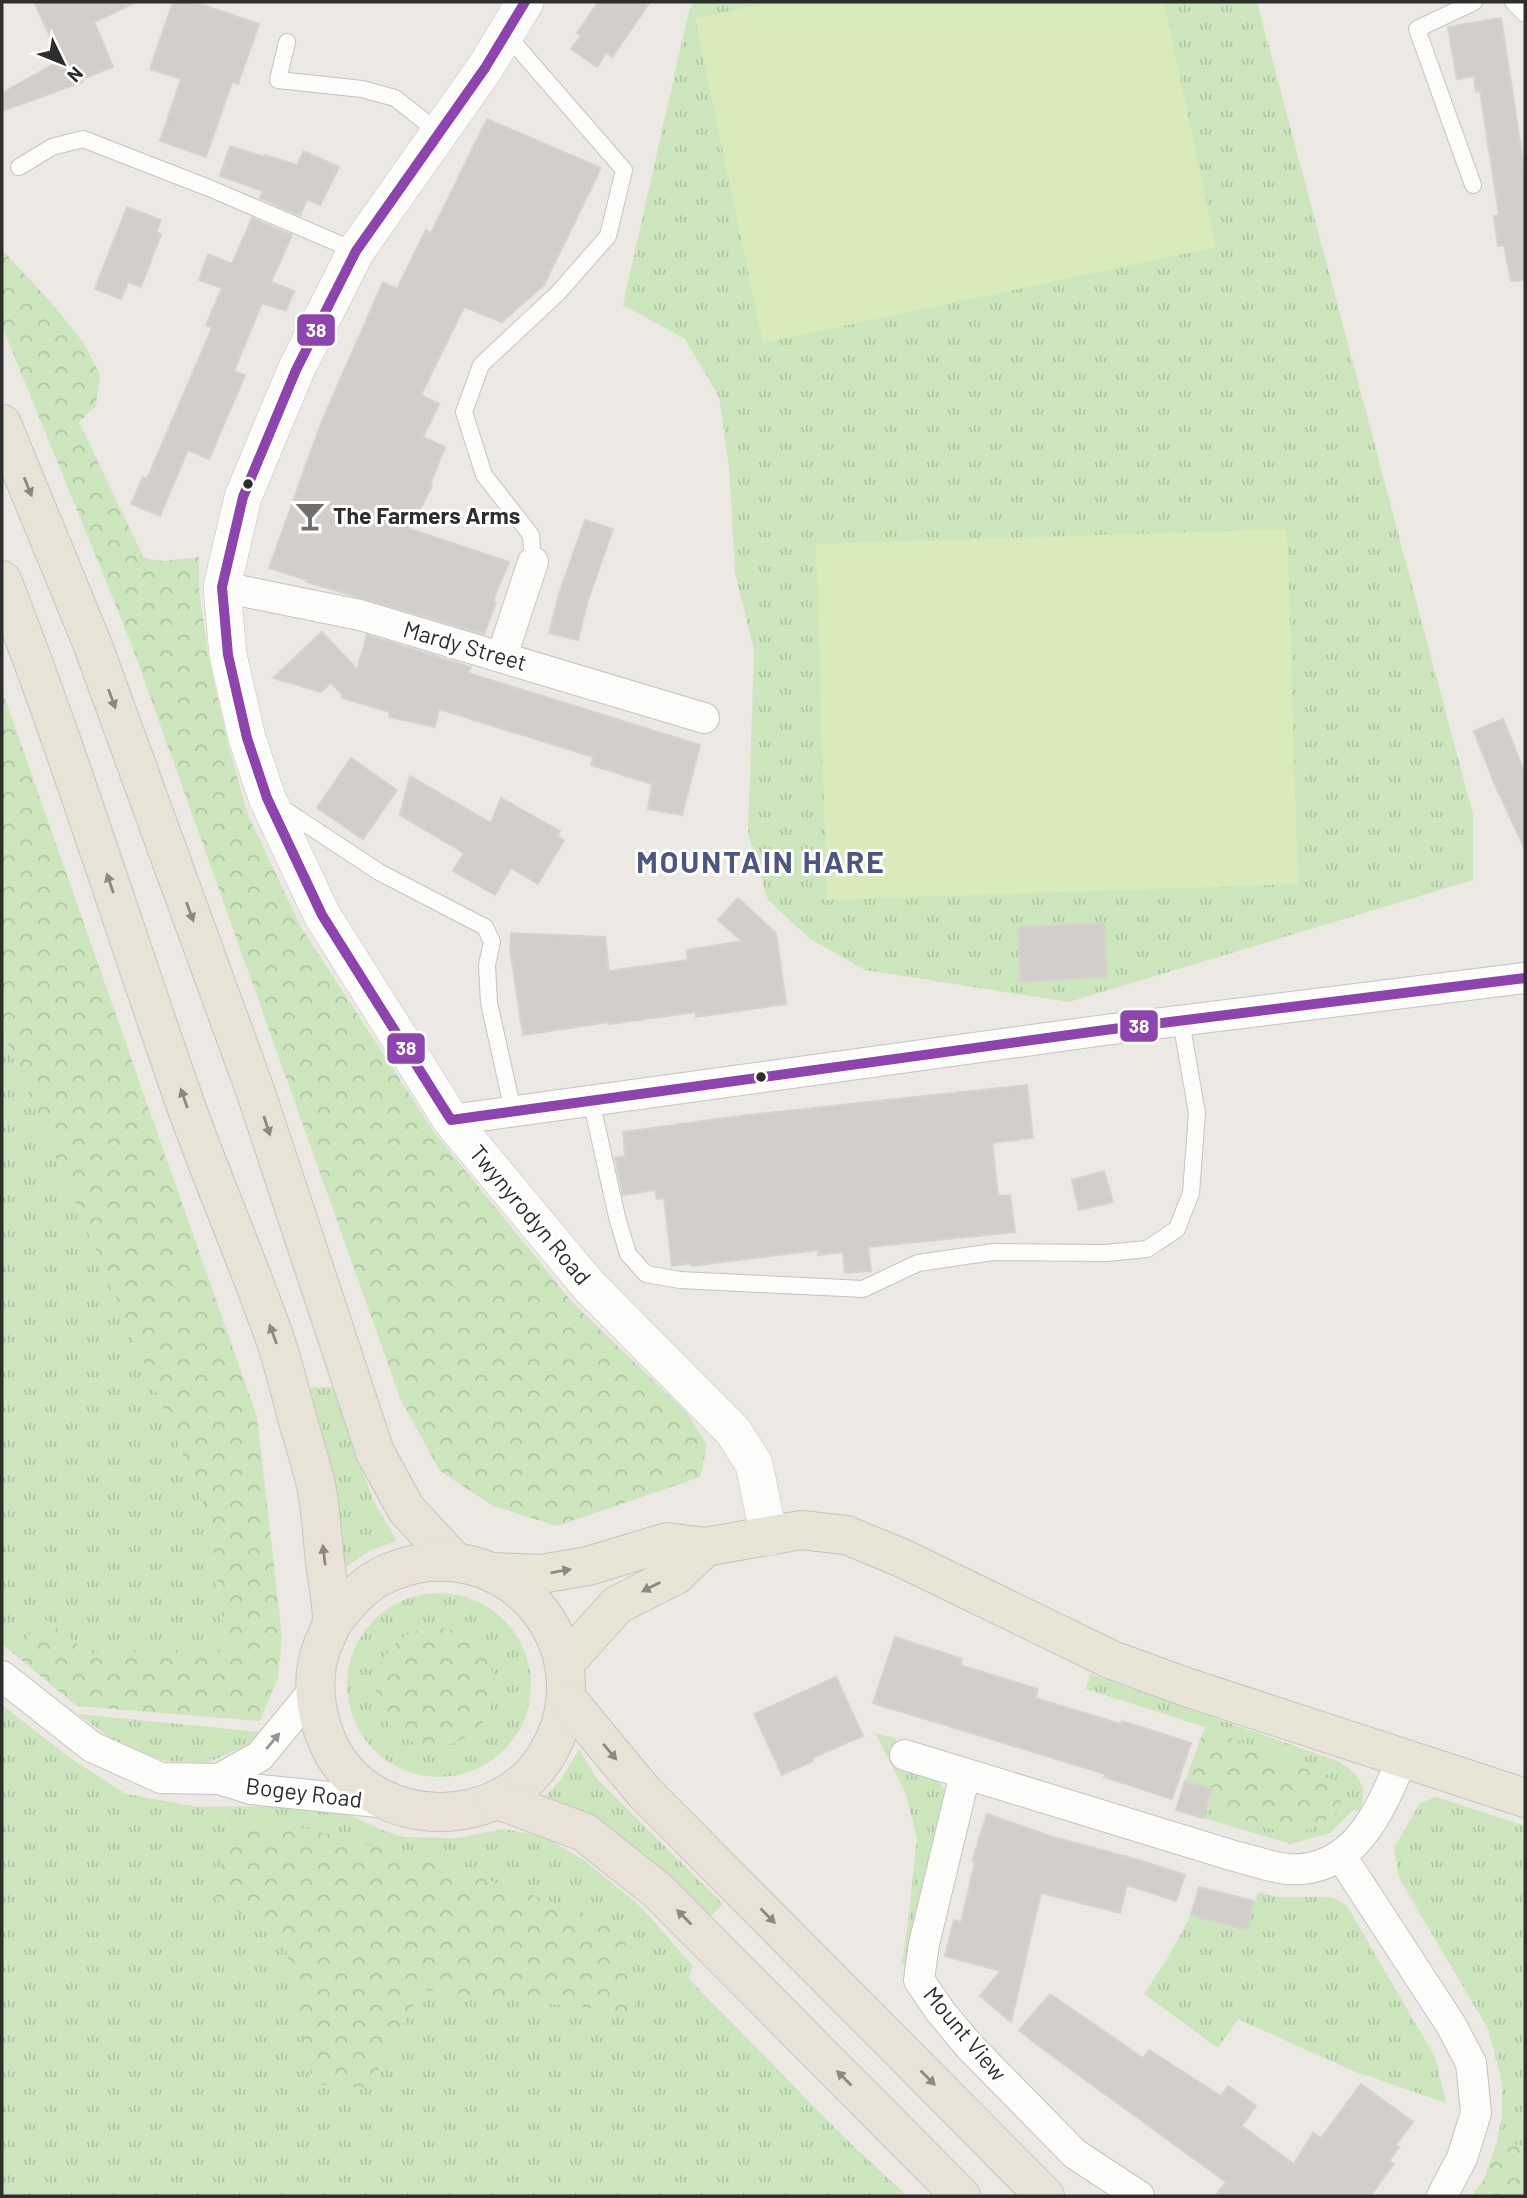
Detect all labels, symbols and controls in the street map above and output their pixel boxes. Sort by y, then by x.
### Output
north arrow [28,28,98,98]
text: N [63,62,89,87]
line badge: 38 [296,313,336,347]
text: 38 [306,318,326,341]
one-way arrow [22,477,33,498]
unlabelled marker [241,477,255,491]
bar icon: The Farmers Arms [293,499,327,533]
place label: The Farmers Arms [333,501,520,529]
street label: Mardy Street [400,614,530,676]
one-way arrow [107,688,118,709]
district label: MOUNTAIN HARE [636,843,886,879]
one-way arrow [104,873,115,894]
one-way arrow [185,902,196,923]
line badge: 38 [1119,1009,1159,1043]
text: 38 [1129,1014,1149,1037]
line badge: 38 [386,1032,426,1065]
text: 38 [396,1036,416,1059]
unlabelled marker [754,1070,768,1084]
one-way arrow [178,1088,189,1109]
one-way arrow [262,1116,273,1137]
street label: Twynyrodyn Road [464,1139,597,1290]
one-way arrow [267,1324,278,1345]
one-way arrow [319,1544,330,1566]
one-way arrow [550,1565,572,1576]
one-way arrow [641,1581,661,1592]
one-way arrow [265,1732,281,1750]
one-way arrow [603,1743,618,1761]
street label: Bogey Road [244,1771,364,1813]
one-way arrow [675,1908,692,1925]
one-way arrow [760,1908,776,1924]
street label: Mount View [918,1980,1013,2086]
one-way arrow [919,2069,936,2085]
one-way arrow [836,2070,852,2087]

